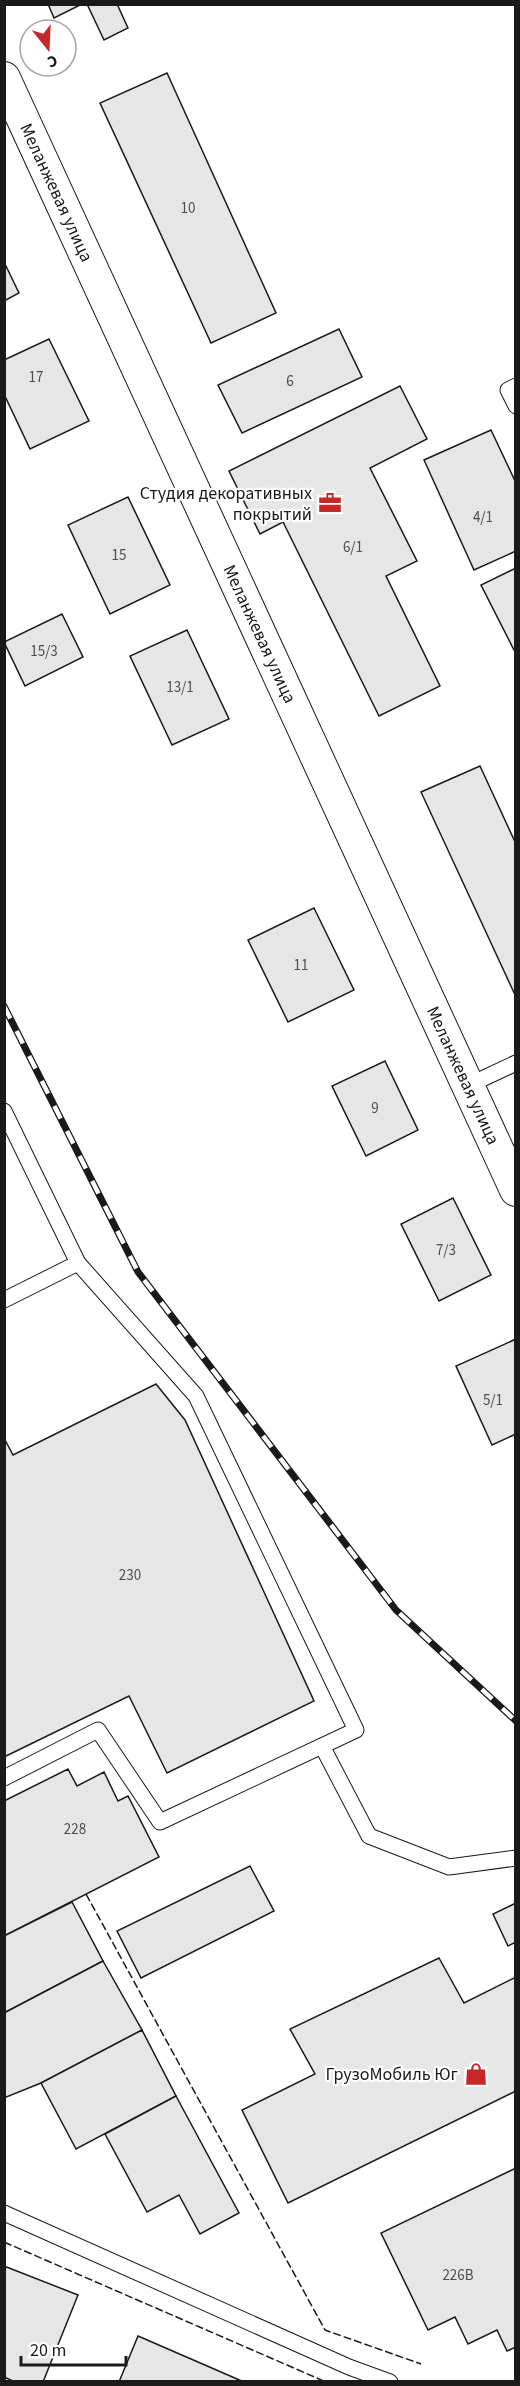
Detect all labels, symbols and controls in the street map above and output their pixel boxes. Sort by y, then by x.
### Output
north arrow [18,18,78,78]
text: С [44,49,60,73]
street label: Меланжевая улица [13,119,99,266]
house number: 10 [181,198,195,219]
house number: 17 [29,367,43,388]
house number: 6 [286,371,294,392]
place label: Студия декоративных покрытий [140,481,312,527]
office icon: Студия декоративных покрытий [317,490,343,516]
house number: 4/1 [473,507,493,528]
house number: 6/1 [343,537,363,558]
house number: 15 [112,545,126,566]
street label: Меланжевая улица [217,561,302,708]
house number: 15/3 [30,641,58,662]
house number: 13/1 [166,677,194,698]
house number: 11 [294,955,308,976]
street label: Меланжевая улица [420,1002,506,1149]
house number: 9 [371,1098,379,1119]
house number: 7/3 [436,1240,456,1261]
house number: 5/1 [483,1390,503,1411]
house number: 230 [119,1565,141,1586]
house number: 228 [64,1819,86,1840]
shop icon: ГрузоМобиль Юг [463,2061,489,2087]
place label: ГрузоМобиль Юг [326,2062,458,2087]
house number: 226В [442,2265,474,2286]
scale bar [21,2329,126,2367]
text: 20 m [30,2338,66,2363]

